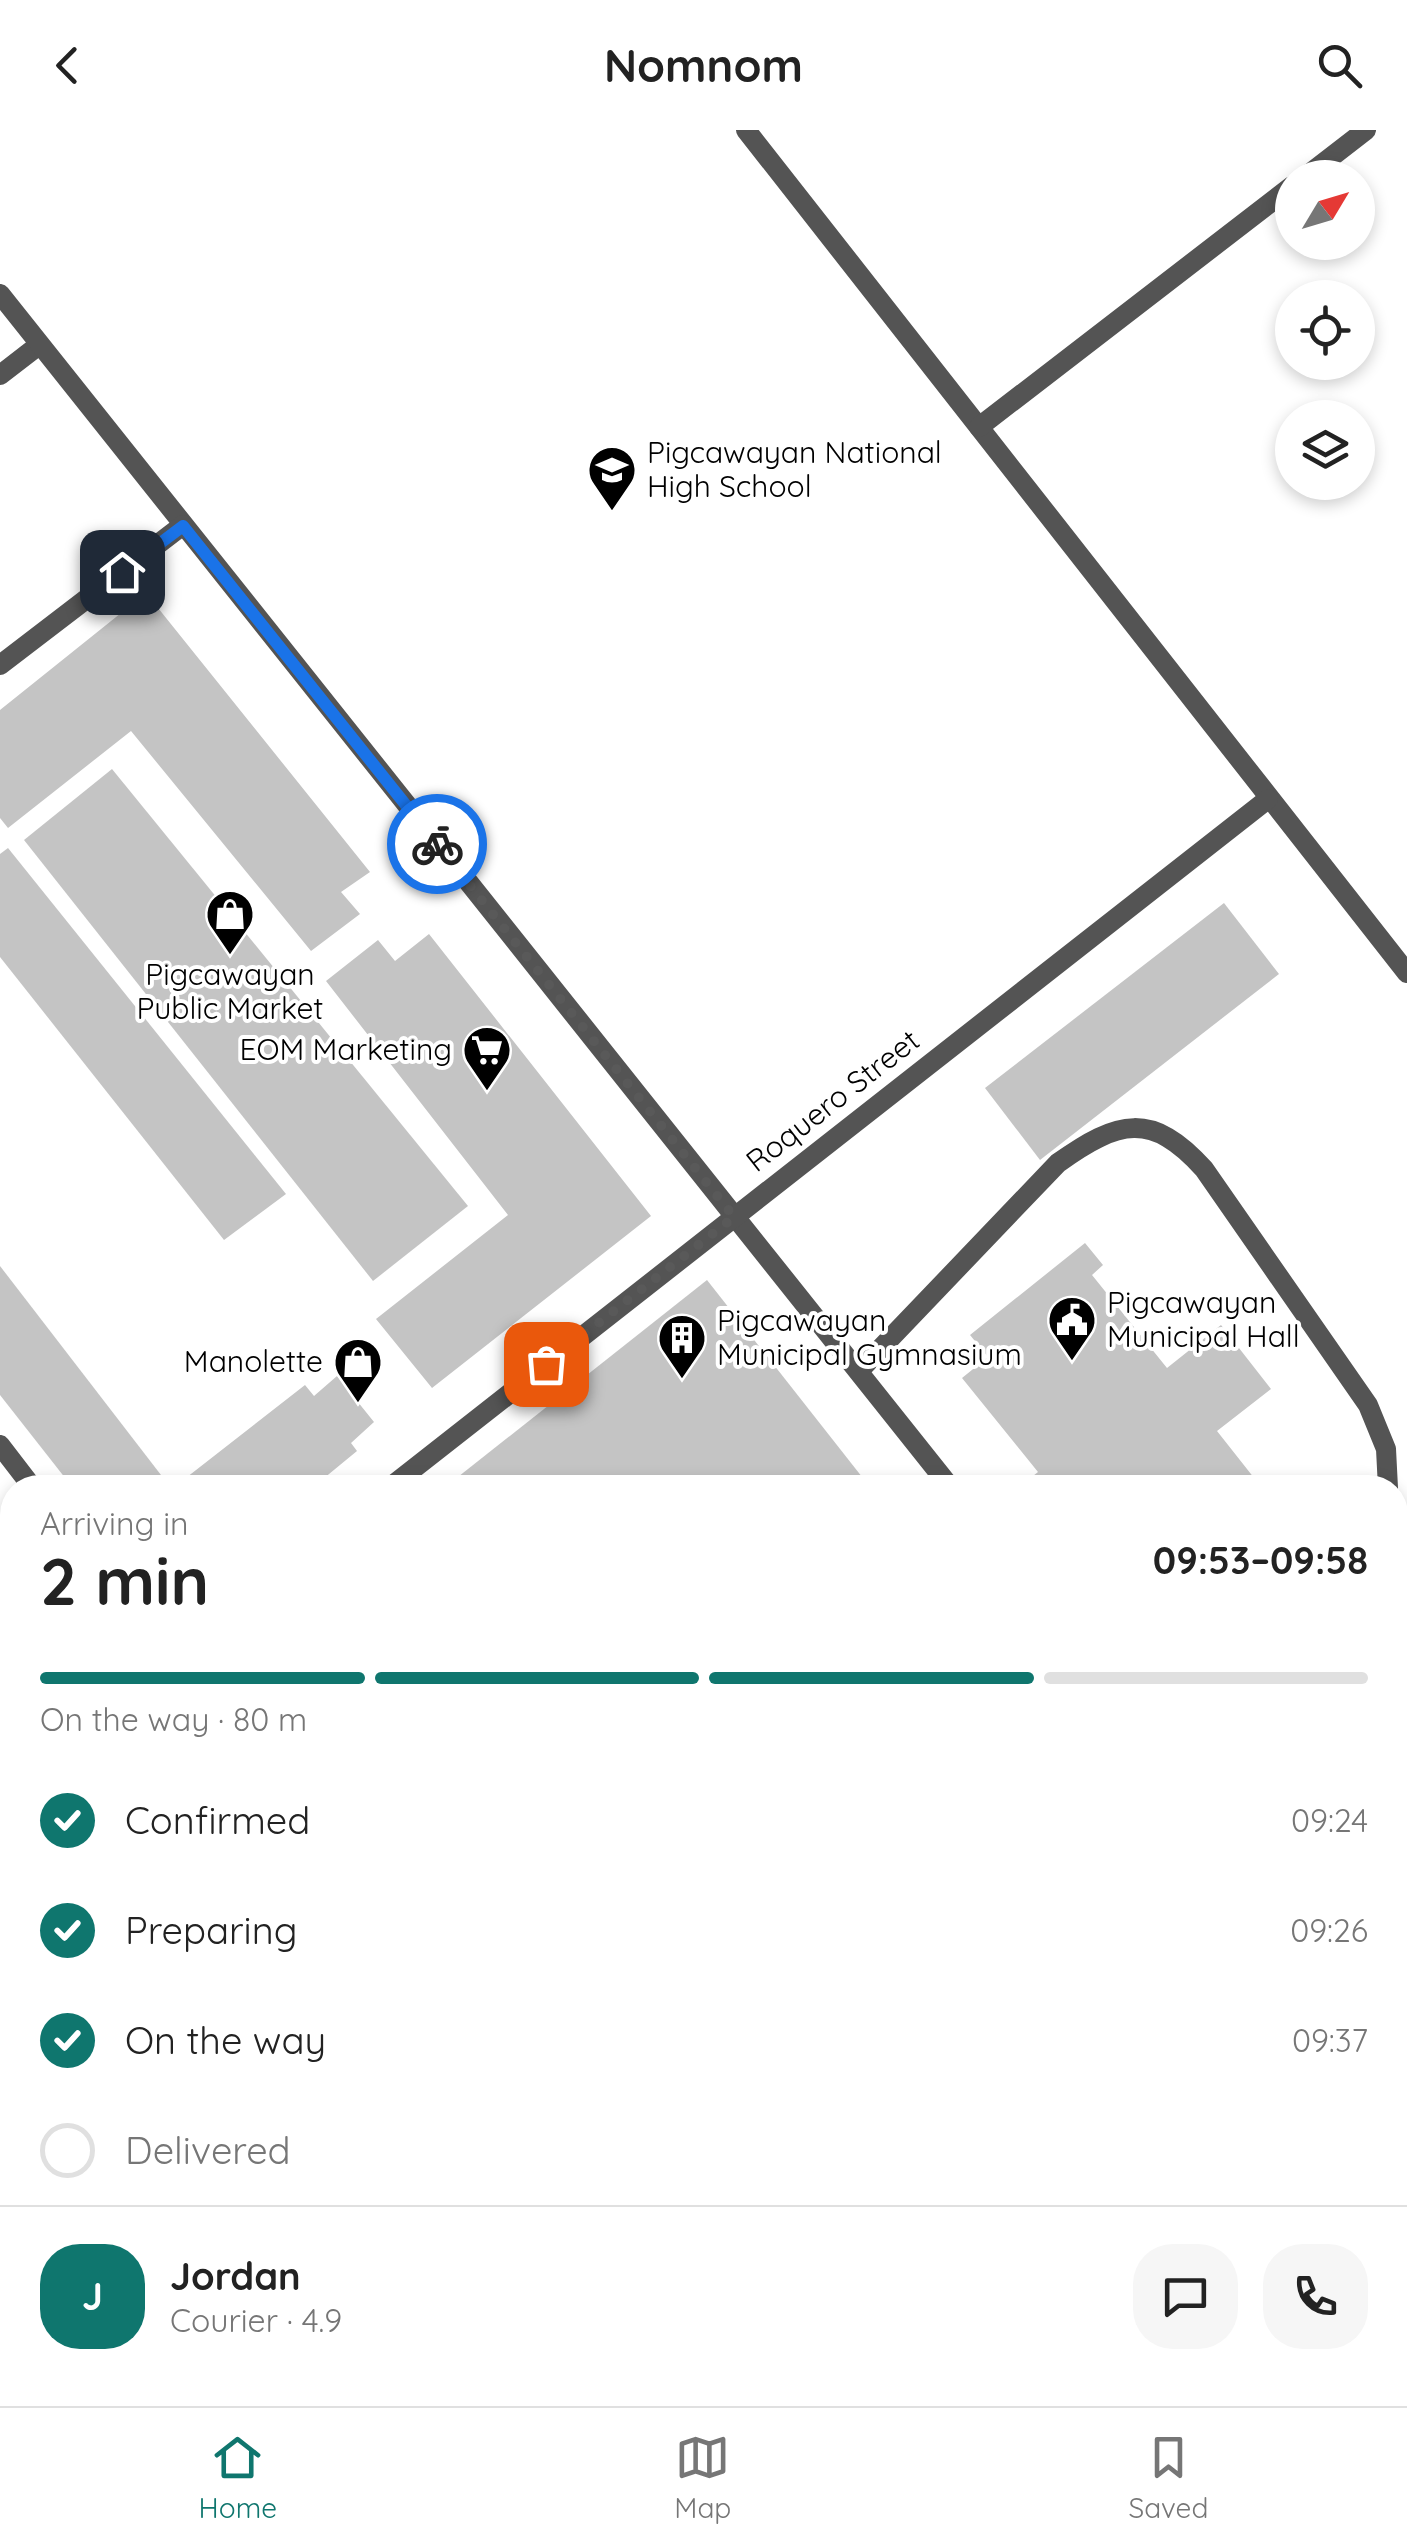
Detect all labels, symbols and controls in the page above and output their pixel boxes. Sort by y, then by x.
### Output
text: Nomnom [604,37,803,93]
icon: back [40,38,95,93]
icon: search [1312,38,1367,93]
north arrow [1275,160,1375,260]
map controls [1275,160,1375,500]
button: locate [1275,280,1375,380]
button: layers [1275,400,1375,500]
place label: Pigcawayan National High School [647,433,942,505]
school or university icon: Pigcawayan National High School [586,444,638,512]
pin [80,530,165,615]
icon: home [95,545,150,600]
courier [387,794,487,894]
icon: bike [410,817,465,872]
shop icon: Pigcawayan Public Market [204,888,256,956]
place label: Pigcawayan Public Market [136,955,324,1027]
street label: Roquero Street [738,1021,927,1180]
supermarket icon: EOM Marketing [461,1024,513,1092]
place label: EOM Marketing [239,1030,452,1068]
place label: Pigcawayan Municipal Hall [1107,1283,1300,1355]
public building icon: Pigcawayan Municipal Hall [1046,1294,1098,1362]
place label: Pigcawayan Municipal Gymnasium [717,1301,1022,1373]
building icon: Pigcawayan Municipal Gymnasium [656,1312,708,1380]
pin [504,1322,589,1407]
shop icon: Manolette [332,1336,384,1404]
icon: bag [519,1337,574,1392]
place label: Manolette [184,1342,323,1380]
text: Arriving in [40,1503,189,1543]
text: 09:53–09:58 [1153,1536,1368,1584]
text: 2 min [40,1540,209,1621]
text: On the way · 80 m [40,1699,307,1739]
icon: check [40,1793,95,1848]
text: Confirmed [125,1796,310,1844]
text: 09:24 [1291,1800,1368,1840]
icon: check [40,1903,95,1958]
text: Preparing [125,1906,297,1954]
text: 09:26 [1290,1910,1368,1950]
icon: check [40,2013,95,2068]
text: On the way [125,2016,326,2064]
text: 09:37 [1292,2020,1368,2060]
text: Delivered [125,2126,291,2174]
button: chat [1133,2244,1238,2349]
button: phone [1263,2244,1368,2349]
text: Jordan [170,2252,301,2300]
text: J [82,2272,103,2320]
text: Courier · 4.9 [170,2300,342,2340]
tab: Home [199,2430,277,2525]
tab: Map [674,2430,731,2525]
tab: Saved [1129,2430,1208,2525]

